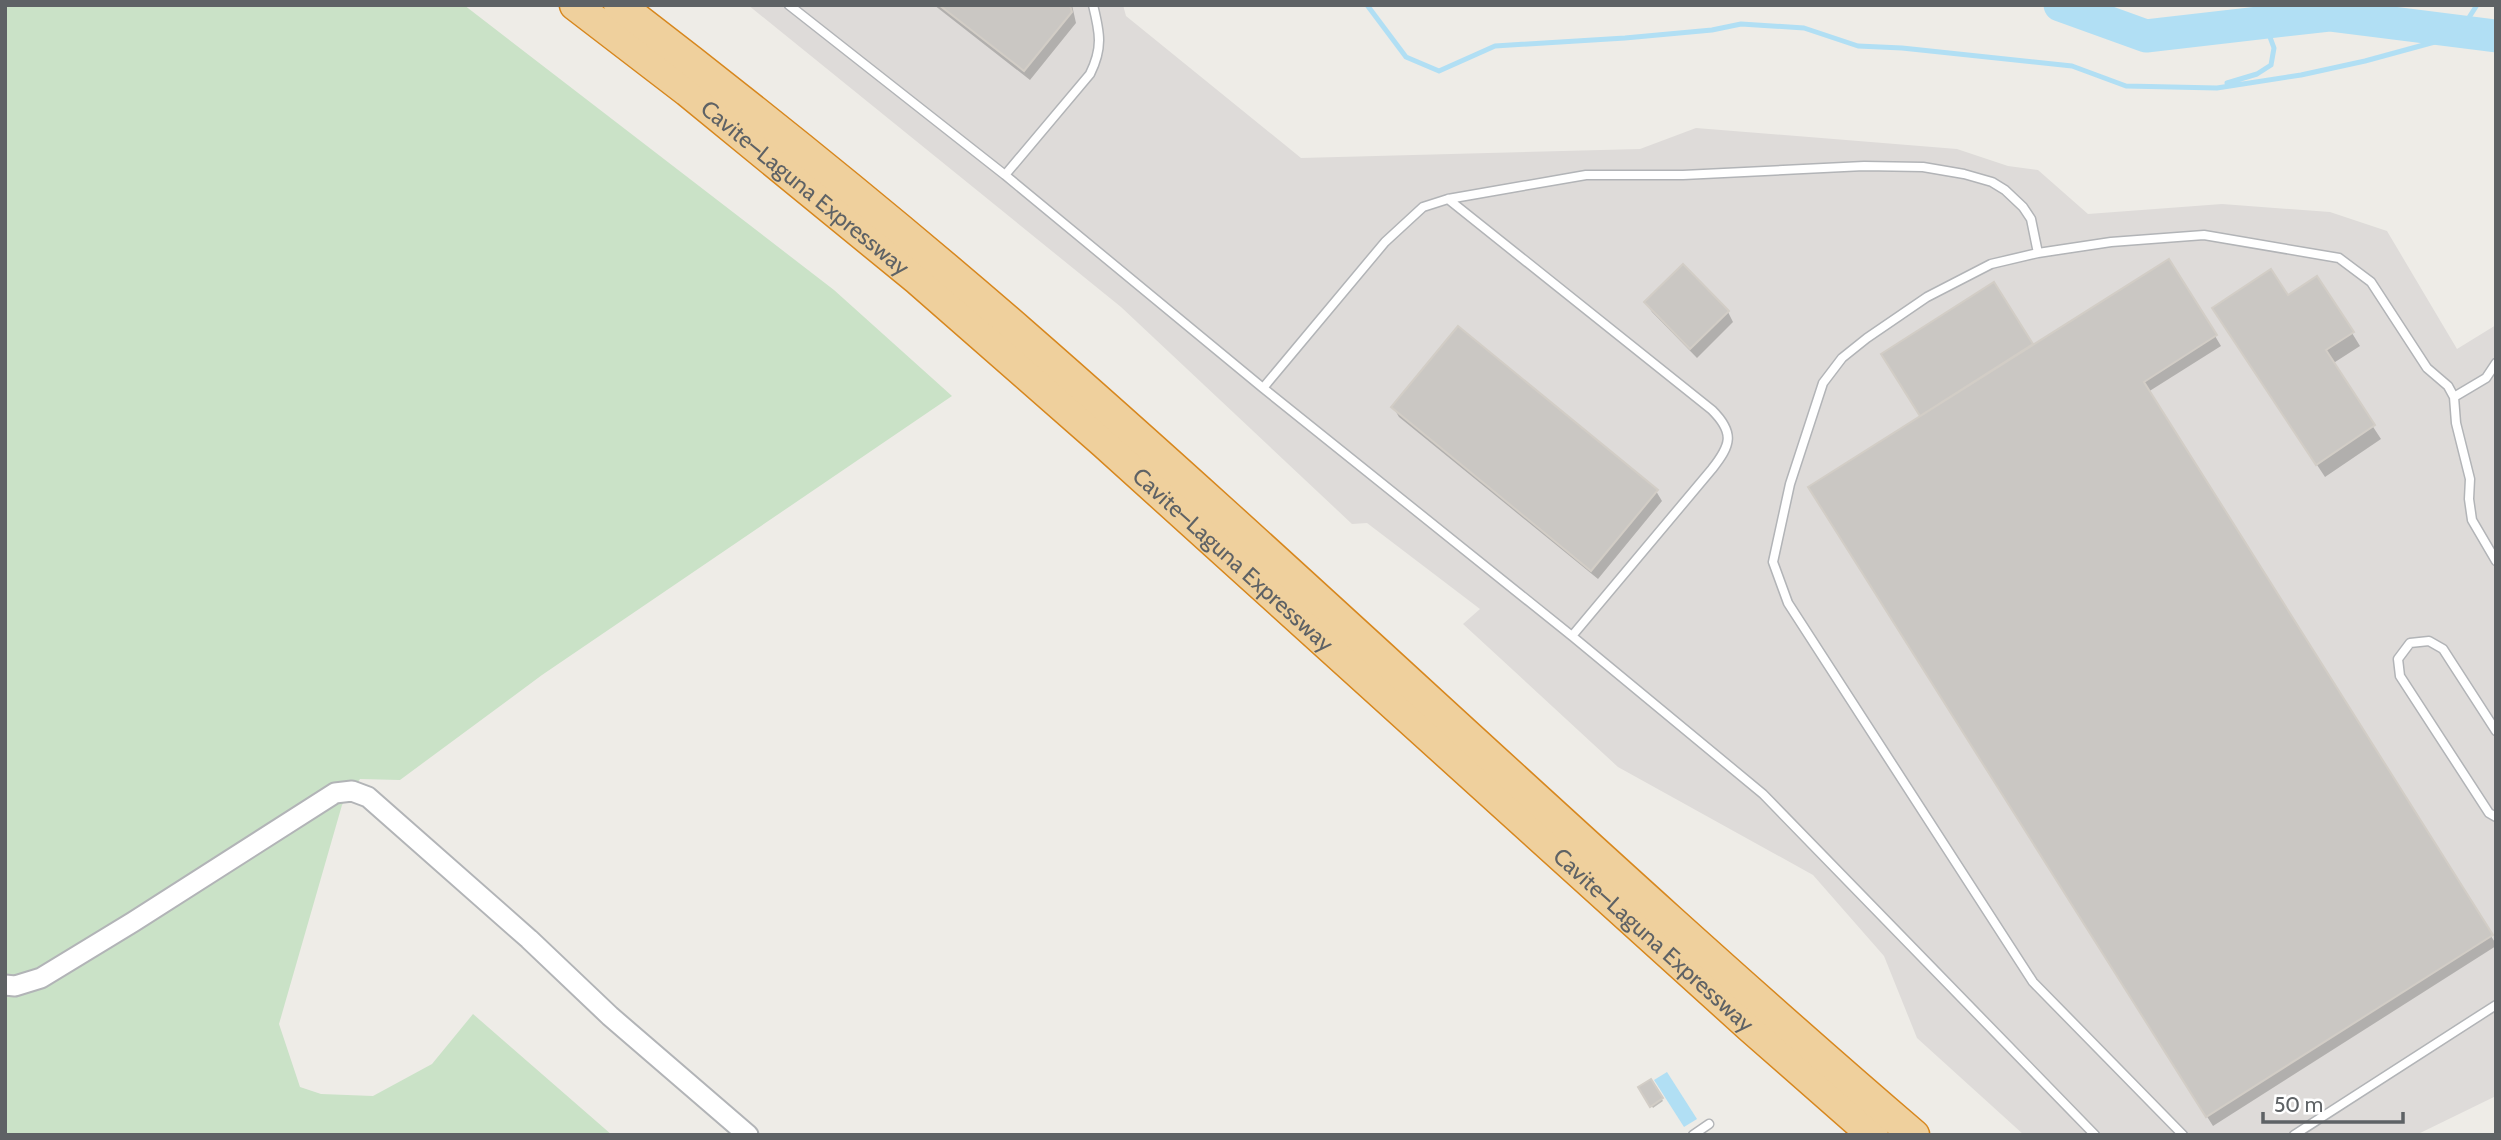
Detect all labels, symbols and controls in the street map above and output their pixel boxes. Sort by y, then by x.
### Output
street label: Cavite–Laguna Expressway [695,94,916,282]
street label: Cavite–Laguna Expressway [1127,462,1340,658]
street label: Cavite–Laguna Expressway [1547,842,1760,1038]
scale bar [2263,1080,2403,1124]
text: 50 m [2274,1092,2323,1117]

